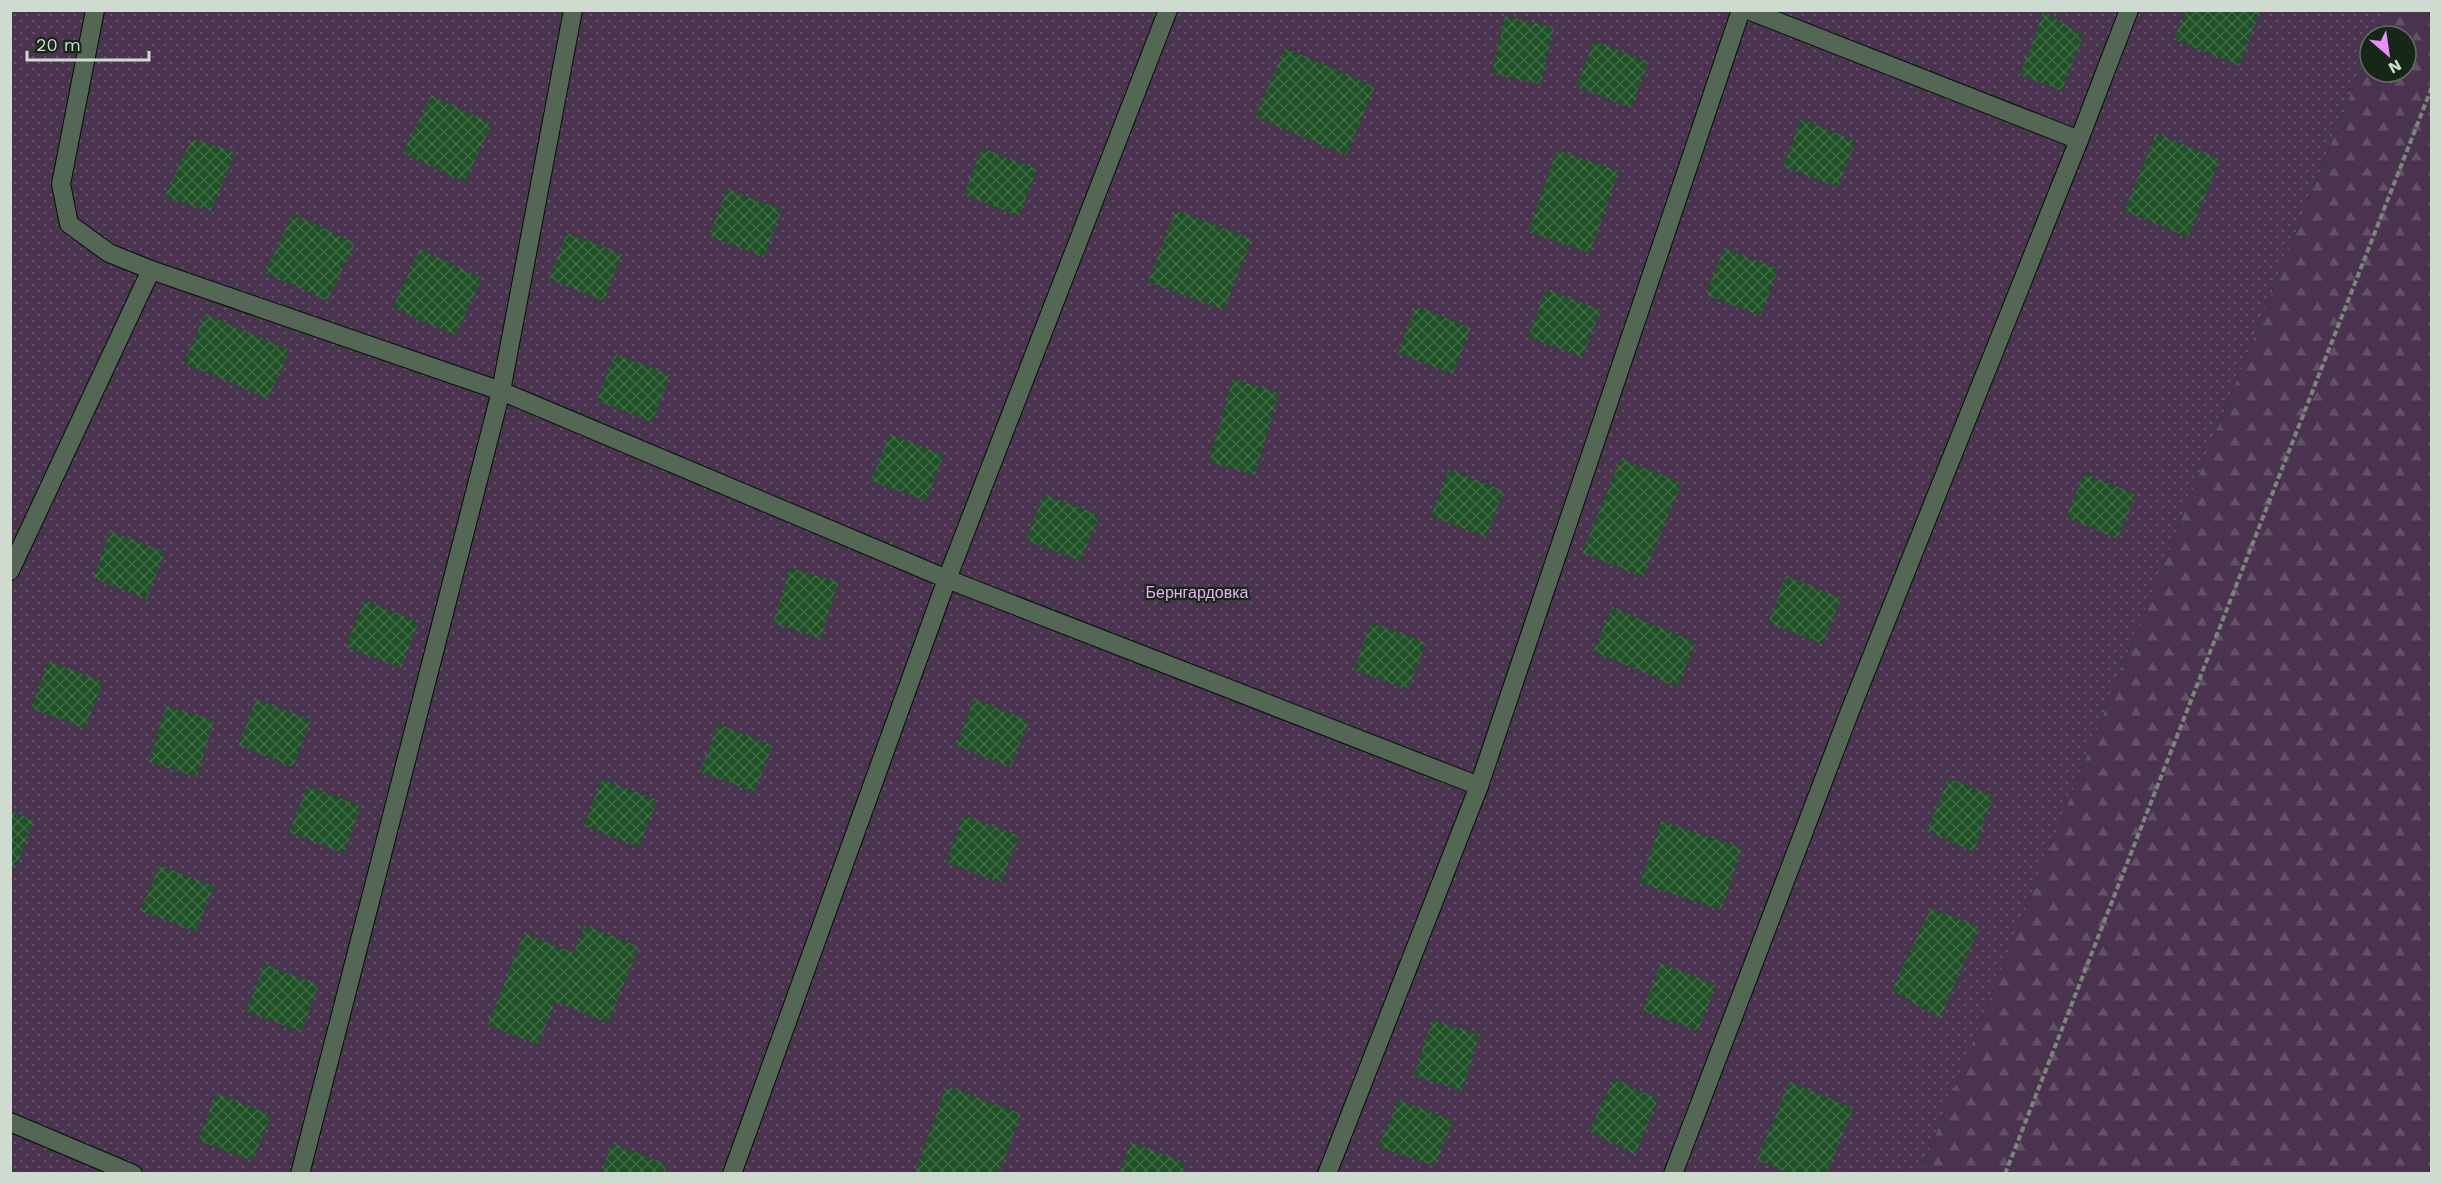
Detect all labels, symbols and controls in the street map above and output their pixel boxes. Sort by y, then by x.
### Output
scale bar [27,24,148,62]
north arrow [2358,24,2418,84]
text: 20 m [36,34,81,55]
text: N [2385,55,2405,78]
park label: Бернгардовка [1145,583,1249,602]

